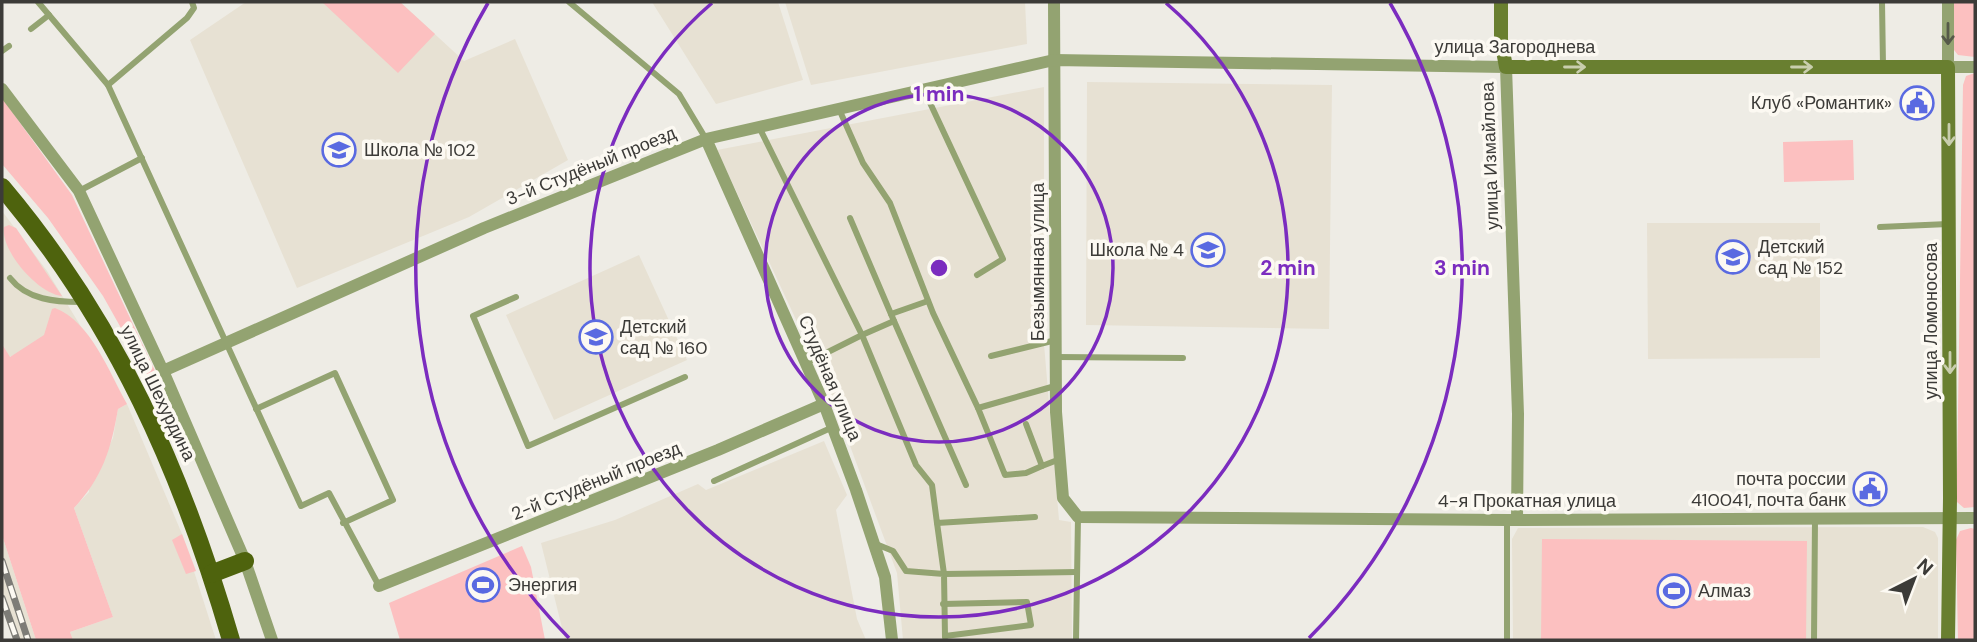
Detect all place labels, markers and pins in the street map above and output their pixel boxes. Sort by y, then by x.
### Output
public building icon: Клуб «Романтик» [1898,84,1936,122]
place label: Клуб «Романтик» [1751,91,1892,115]
school or university icon: Школа № 102 [320,131,358,169]
place label: Школа № 102 [364,138,476,162]
school or university icon: Школа № 4 [1189,231,1227,269]
place label: Детский сад № 152 [1758,235,1843,280]
place label: Школа № 4 [1089,238,1184,262]
school or university icon: Детский сад № 152 [1714,238,1752,276]
centre of rings [927,256,951,280]
place label: Детский сад № 160 [620,315,708,360]
school or university icon: Детский сад № 160 [577,318,615,356]
place label: почта россии 410041, почта банк [1691,467,1846,512]
public building icon: почта россии 410041, почта банк [1851,470,1889,508]
sports icon: Энергия [464,566,502,604]
sports icon: Алмаз [1655,572,1693,610]
place label: Энергия [508,573,577,597]
place label: Алмаз [1698,579,1751,603]

